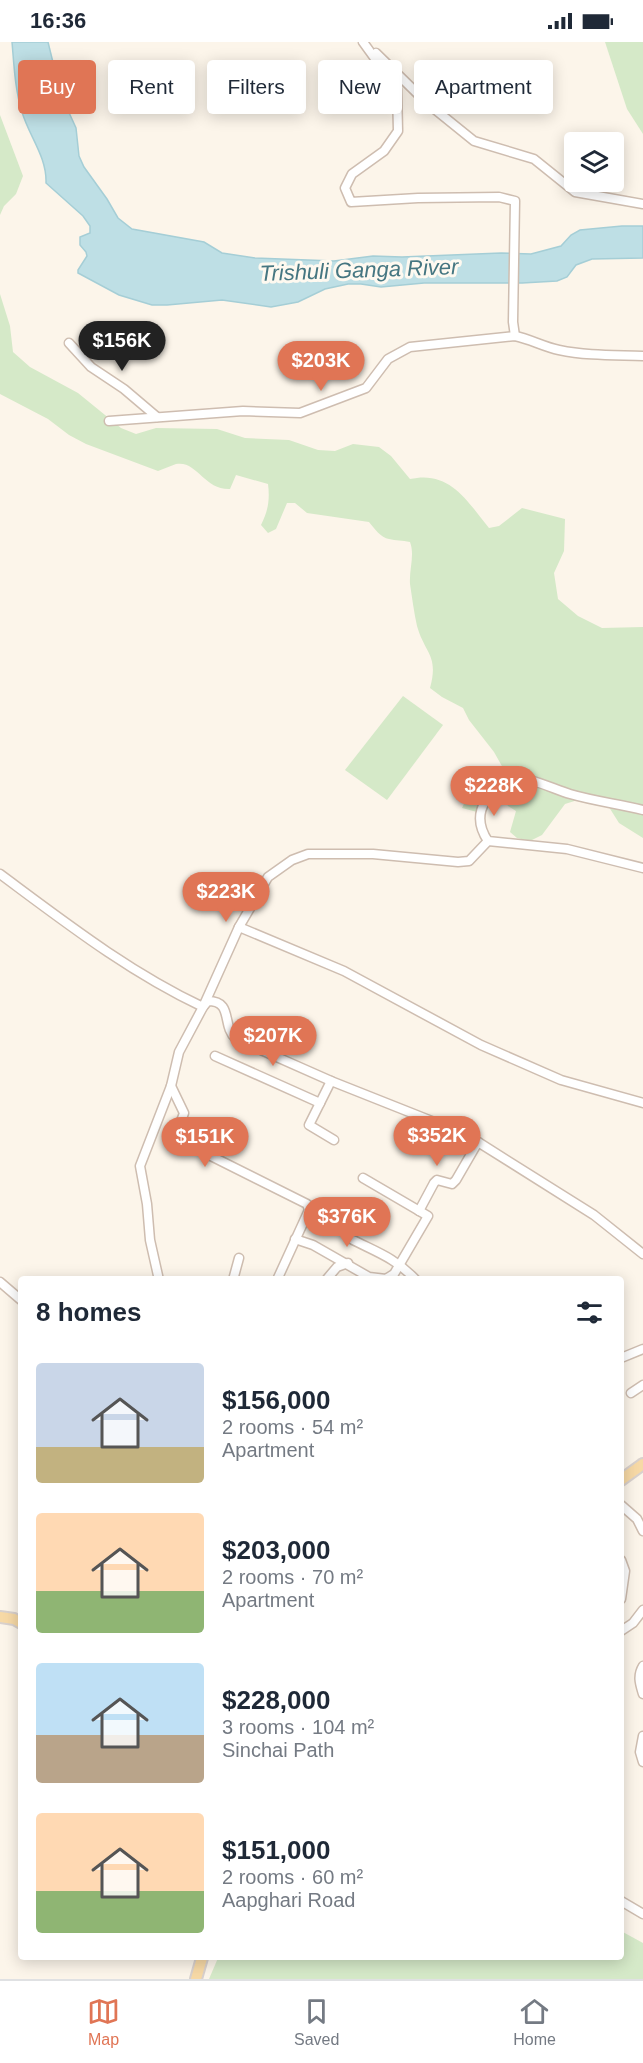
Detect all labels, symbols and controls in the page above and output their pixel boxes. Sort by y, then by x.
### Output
text: 16:36 [30,8,86,33]
chip: Buy [18,60,96,114]
chip: Rent [108,60,195,114]
chip: Filters [207,60,306,114]
chip: New [318,60,402,114]
chip: Apartment [414,60,553,114]
map controls [564,132,624,192]
button: layers [564,132,624,192]
water label: Trishuli Ganga River [259,254,460,286]
pin: $156K [80,321,164,372]
text: $156K [93,329,151,351]
pin: $203K [279,341,363,392]
text: $203K [292,349,350,371]
pin: $228K [452,766,536,817]
text: $228K [465,774,523,796]
pin: $223K [184,872,268,923]
text: $223K [197,880,255,902]
pin: $207K [231,1016,315,1067]
text: $207K [244,1024,302,1046]
pin: $352K [395,1116,479,1167]
pin: $151K [163,1117,247,1168]
text: $352K [408,1124,466,1146]
text: $151K [176,1125,234,1147]
pin: $376K [305,1197,389,1248]
text: $376K [318,1205,376,1227]
icon: filters [573,1296,606,1329]
text: 8 homes [36,1297,142,1327]
text: $156,000 [222,1385,330,1415]
icon: home [84,1387,156,1459]
text: 2 rooms · 54 m² [222,1416,363,1438]
text: Apartment [222,1439,314,1461]
text: $203,000 [222,1535,330,1565]
icon: home [84,1537,156,1609]
text: 2 rooms · 70 m² [222,1566,363,1588]
text: Apartment [222,1589,314,1611]
text: $228,000 [222,1685,330,1715]
icon: home [84,1687,156,1759]
text: 3 rooms · 104 m² [222,1716,374,1738]
text: Sinchai Path [222,1739,334,1761]
text: $151,000 [222,1835,330,1865]
icon: home [84,1837,156,1909]
text: 2 rooms · 60 m² [222,1866,363,1888]
text: Aapghari Road [222,1889,355,1911]
tab: Map [87,1995,120,2049]
tab: Saved [294,1995,339,2049]
tab: Home [513,1995,556,2049]

